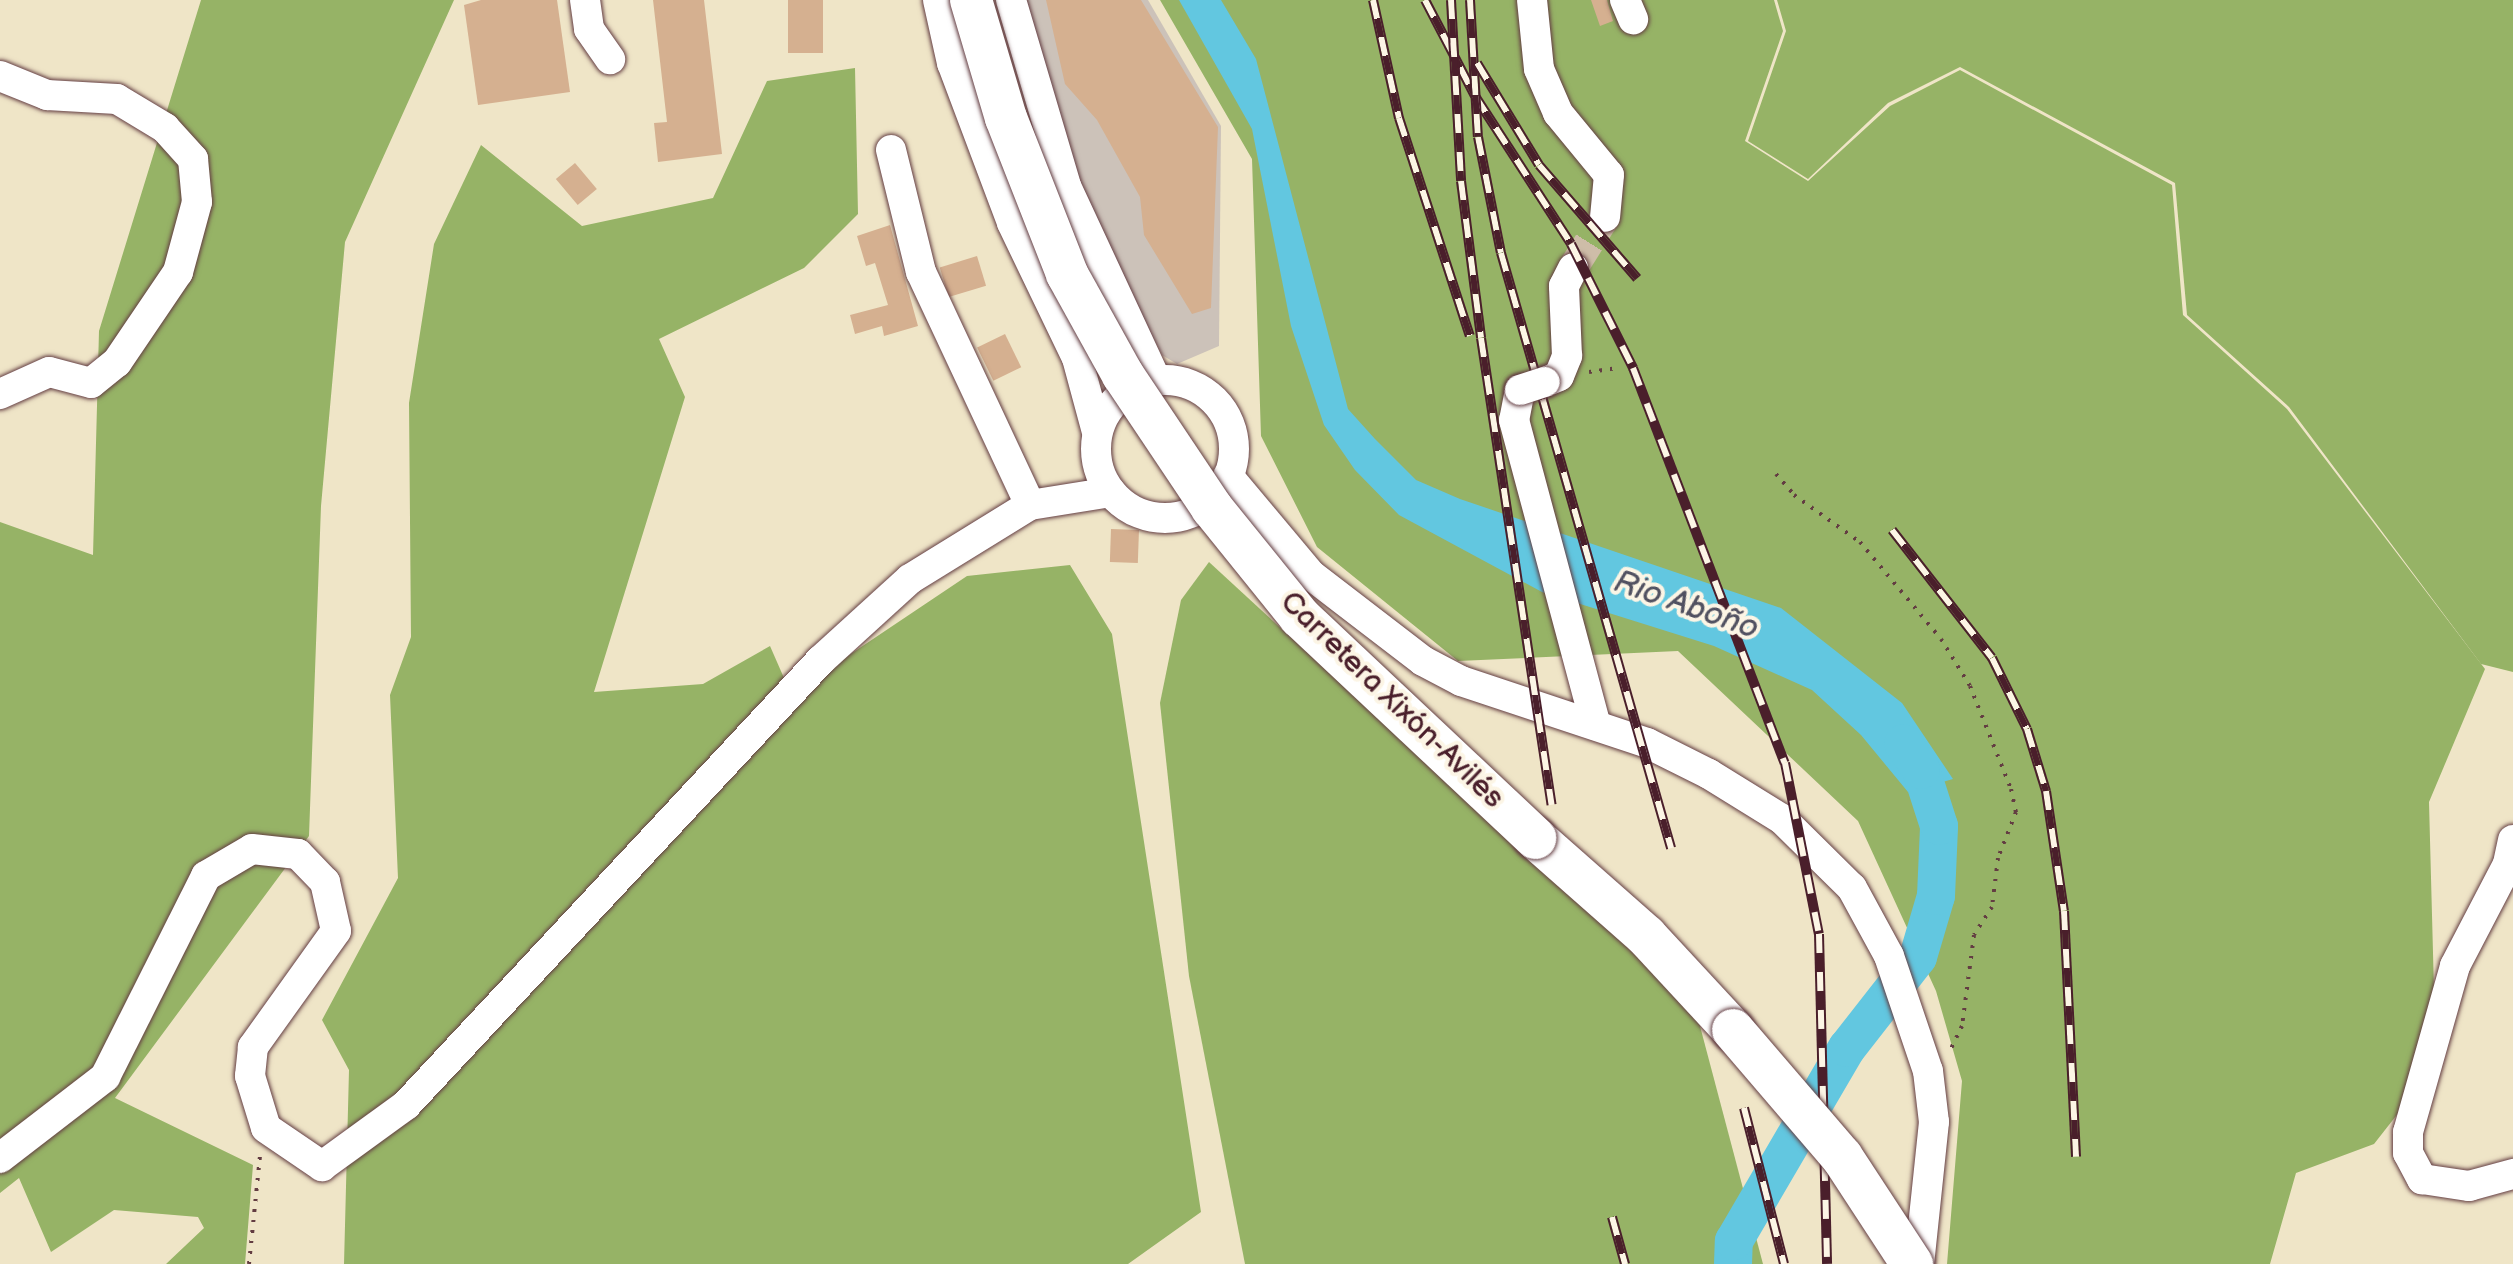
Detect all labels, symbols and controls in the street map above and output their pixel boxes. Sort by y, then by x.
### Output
water label: Rio Aboño [1609,563,1763,649]
street label: Carretera Xixón-Avilés [1272,583,1512,817]

